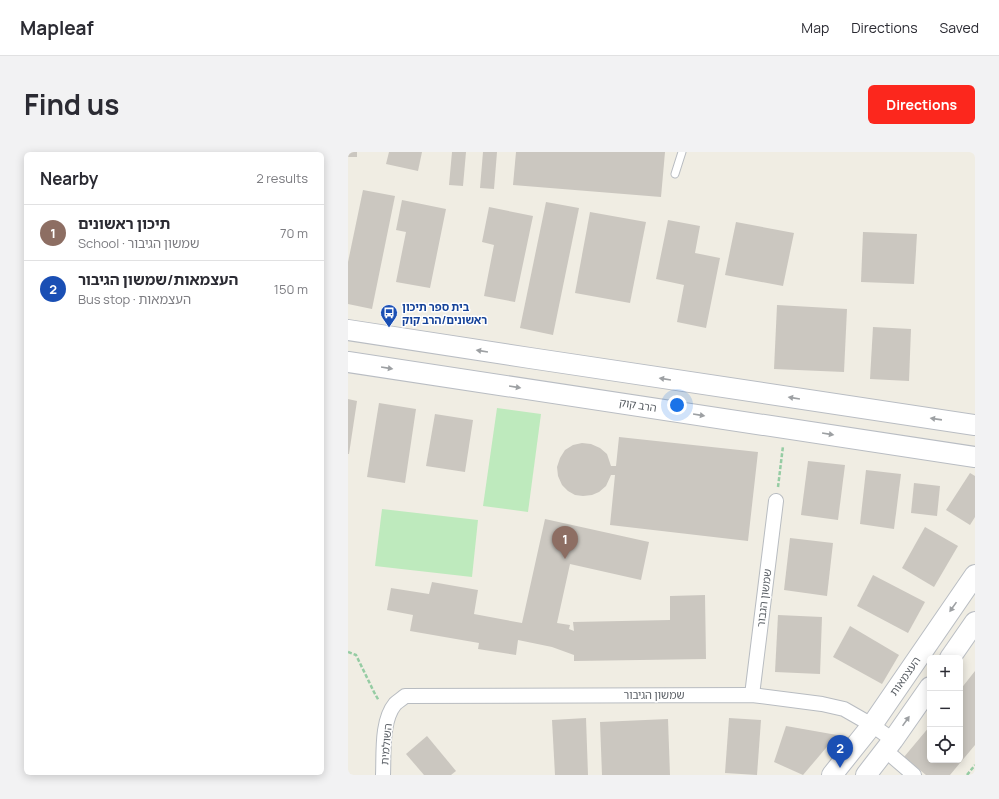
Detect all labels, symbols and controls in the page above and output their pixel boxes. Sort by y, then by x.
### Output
text: Mapleaf [20,15,94,41]
text: Map [801,18,829,37]
text: Directions [851,18,918,37]
text: Saved [940,18,979,37]
text: Find us [24,85,119,123]
button: Directions [868,85,975,124]
text: Nearby [40,167,98,190]
text: 2 results [256,169,308,187]
text: תיכון ראשונים [78,213,170,234]
text: 1 [50,224,56,242]
text: 70 m [280,224,308,242]
text: School · שמשון הגיבור [78,234,199,252]
text: העצמאות/שמשון הגיבור [78,269,238,290]
text: 2 [49,280,57,298]
text: 150 m [274,280,308,298]
text: Bus stop · העצמאות [78,290,191,308]
place label: בית ספר תיכון ראשונים/הרב קוק [402,299,487,327]
bus stop icon: בית ספר תיכון ראשונים/הרב קוק [379,303,399,328]
one-way arrow [475,348,488,354]
one-way arrow [380,365,393,371]
one-way arrow [659,376,671,382]
one-way arrow [509,384,521,390]
street label: הרב קוק [618,394,658,415]
your location [667,395,687,415]
one-way arrow [788,395,800,401]
one-way arrow [693,412,705,418]
one-way arrow [930,416,942,422]
one-way arrow [822,431,834,437]
pin: 1 [552,526,578,559]
street label: שמשון הגבור [752,568,775,628]
one-way arrow [949,602,957,613]
street label: העצמאות [886,653,924,698]
map controls [927,655,963,763]
button: + [927,655,963,691]
street label: שמשון הגיבור [624,687,684,702]
button: − [927,691,963,727]
one-way arrow [902,716,910,727]
street label: השולמית [376,722,395,765]
button: locate [927,727,963,763]
pin: 2 [827,735,853,768]

